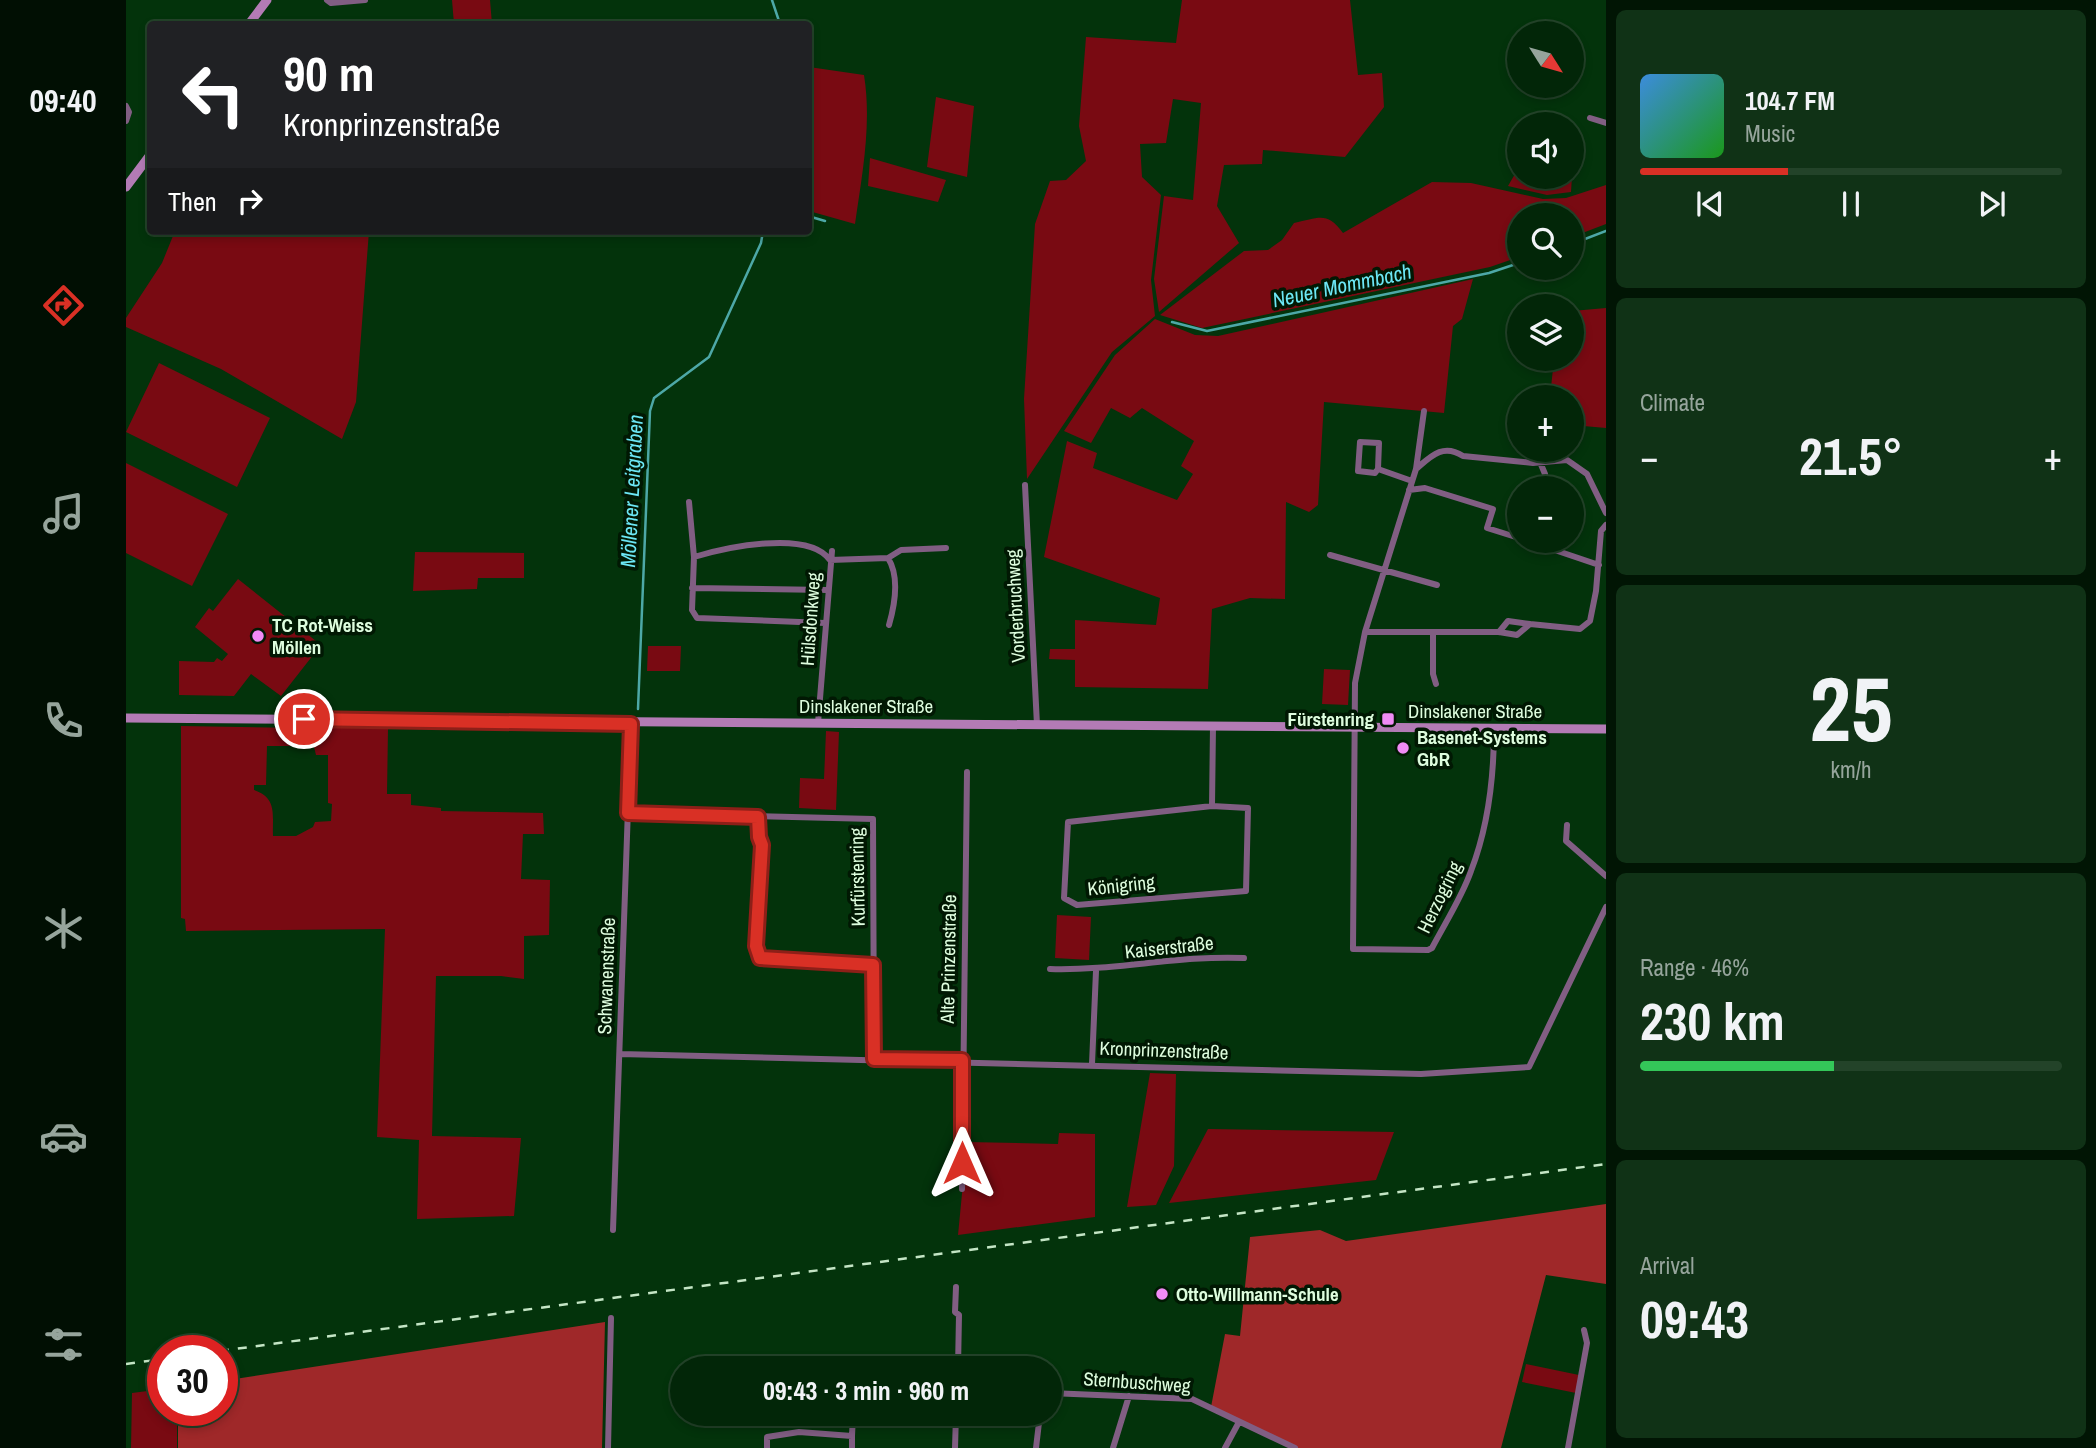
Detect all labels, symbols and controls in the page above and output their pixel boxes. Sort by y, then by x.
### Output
north arrow [1507,21,1584,98]
map controls [1507,21,1584,553]
text: 90 m [283,40,375,106]
icon: left [168,49,259,140]
text: 09:40 [29,79,97,122]
text: 104.7 FM [1745,83,1835,118]
text: Kronprinzenstraße [283,103,500,146]
button: sound [1507,112,1584,189]
text: Music [1745,118,1795,149]
icon: right [231,182,269,220]
text: Then [168,184,217,219]
icon: previous [1691,185,1729,223]
icon: pause [1832,185,1870,223]
icon: next [1973,185,2011,223]
button: search [1507,203,1584,280]
water label: Neuer Mommbach [1270,257,1414,314]
icon: directions [39,281,88,330]
button: layers [1507,294,1584,371]
button: + [1507,385,1584,462]
text: Climate [1640,387,1705,418]
water label: Möllener Leitgraben [613,414,650,568]
text: 21.5° [1799,421,1903,491]
text: − [1640,431,1658,482]
text: + [2044,431,2062,482]
button: − [1507,476,1584,553]
icon: music [39,489,88,538]
street label: Vorderbruchweg [999,548,1031,663]
street label: Hülsdonkweg [794,571,826,667]
place label: TC Rot-Weiss Möllen [272,612,373,660]
marker: TC Rot-Weiss Möllen [250,628,266,644]
text: 25 [1810,647,1893,769]
pin [274,689,334,749]
street label: Dinslakener Straße [799,693,933,719]
icon: phone [39,696,88,745]
street label: Dinslakener Straße [1408,698,1542,724]
icon: arrive [285,700,323,738]
place label: Fürstenring [1287,706,1374,732]
marker: Fürstenring [1380,711,1396,727]
place label: Basenet-Systems GbR [1417,724,1547,772]
marker: Basenet-Systems GbR [1395,740,1411,756]
text: km/h [1831,754,1871,785]
street label: Kurfürstenring [843,827,871,927]
street label: Herzogring [1410,856,1468,937]
street label: Königring [1086,869,1156,901]
street label: Alte Prinzenstraße [934,894,962,1025]
icon: climate [39,904,88,953]
street label: Schwanenstraße [591,917,621,1035]
street label: Kaiserstraße [1123,929,1215,965]
text: Range · 46% [1640,952,1749,983]
text: 230 km [1640,986,1785,1056]
street label: Kronprinzenstraße [1099,1035,1229,1065]
icon: car [39,1112,88,1161]
position arrow [925,1126,999,1200]
text: Arrival [1640,1250,1695,1281]
place label: Otto-Willmann-Schule [1176,1281,1339,1307]
text: 09:43 [1640,1284,1749,1354]
marker: Otto-Willmann-Schule [1154,1286,1170,1302]
icon: filters [39,1320,88,1369]
speed limit sign: 30 [147,1335,238,1426]
street label: Sternbuschweg [1083,1365,1192,1399]
text: 09:43 · 3 min · 960 m [763,1373,969,1408]

